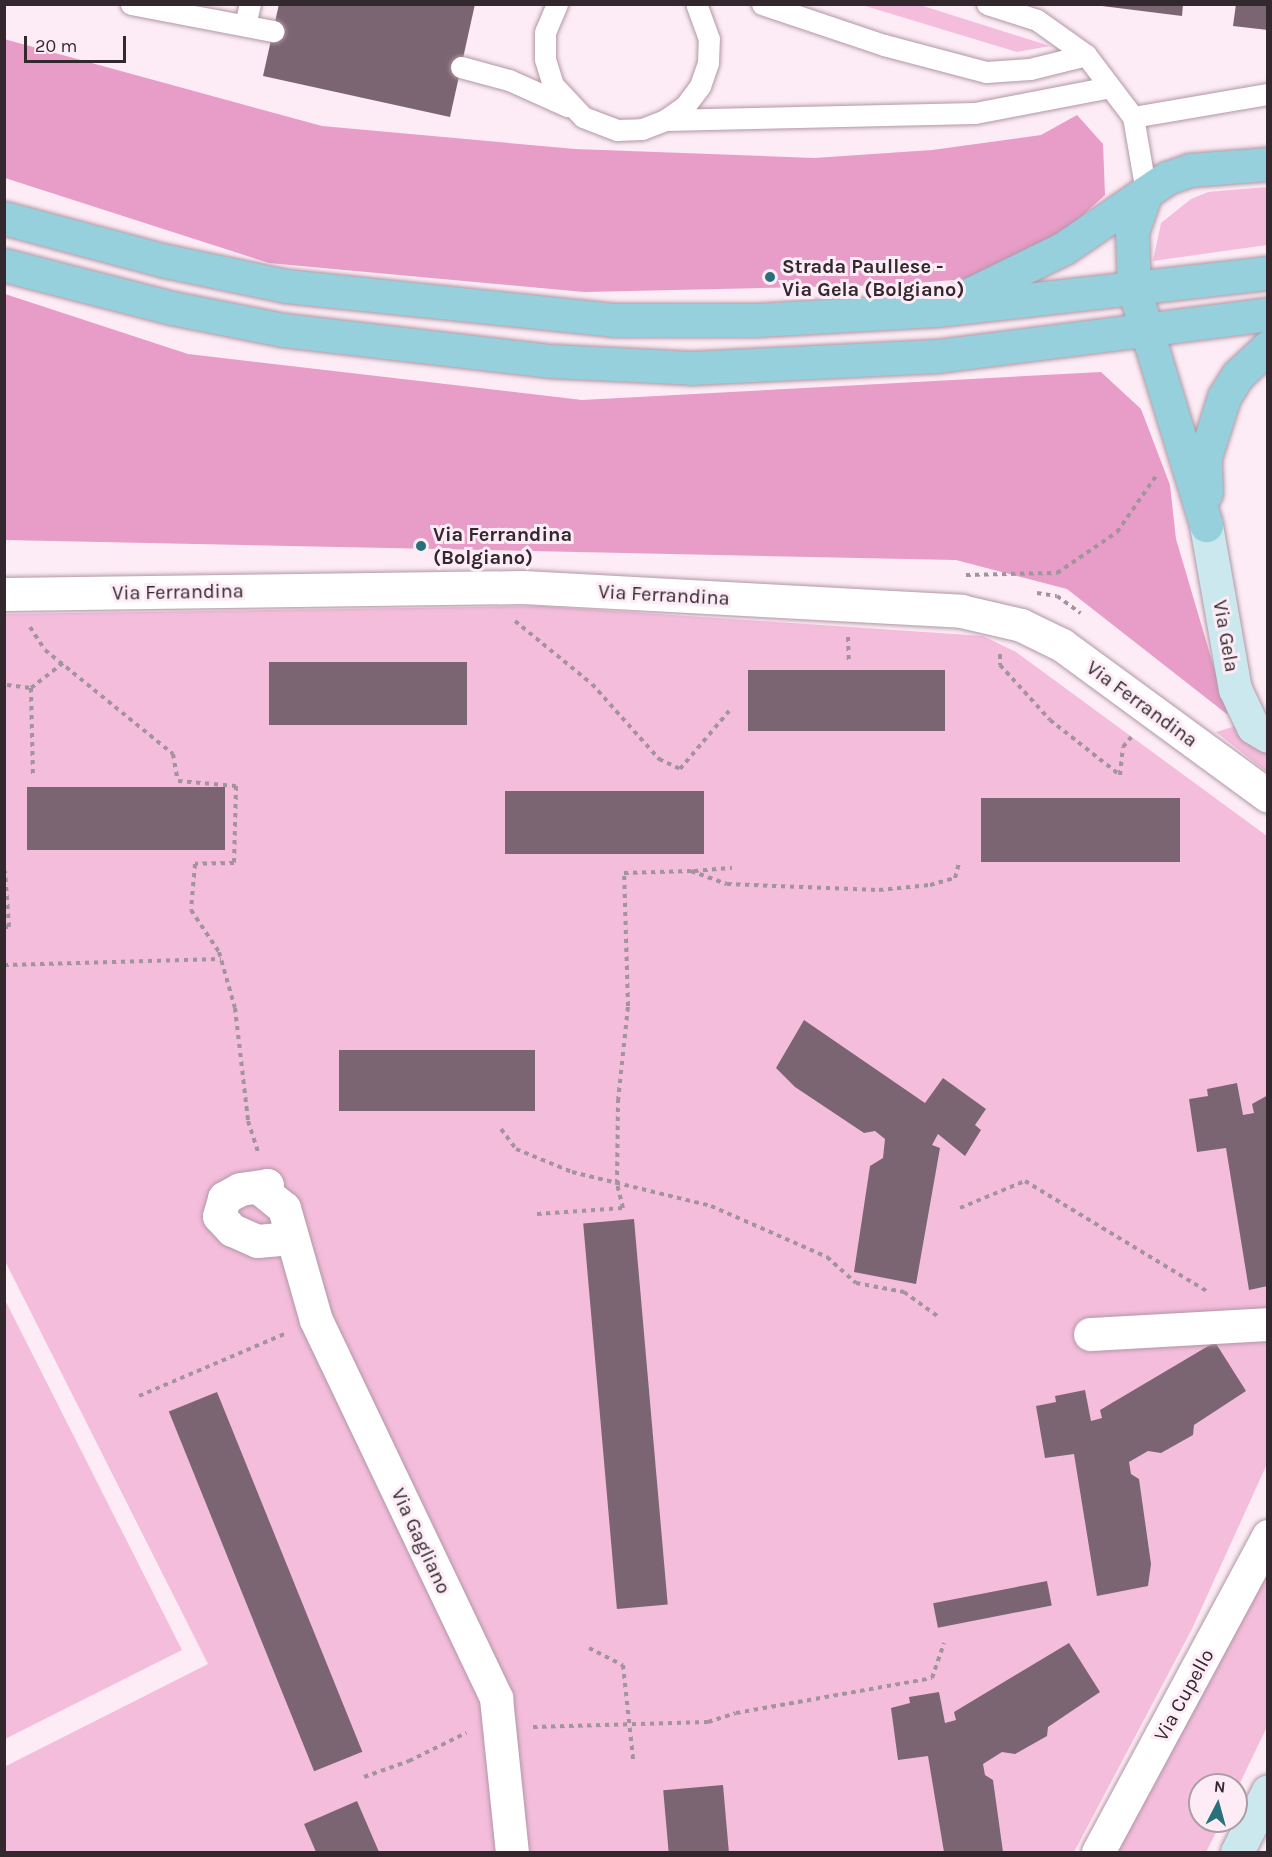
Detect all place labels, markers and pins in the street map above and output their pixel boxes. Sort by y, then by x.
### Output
place label: Strada Paullese - Via Gela (Bolgiano) [782,254,964,301]
marker: Strada Paullese - Via Gela (Bolgiano) [763,270,777,284]
place label: Via Ferrandina (Bolgiano) [433,522,572,569]
marker: Via Ferrandina (Bolgiano) [414,539,428,553]

